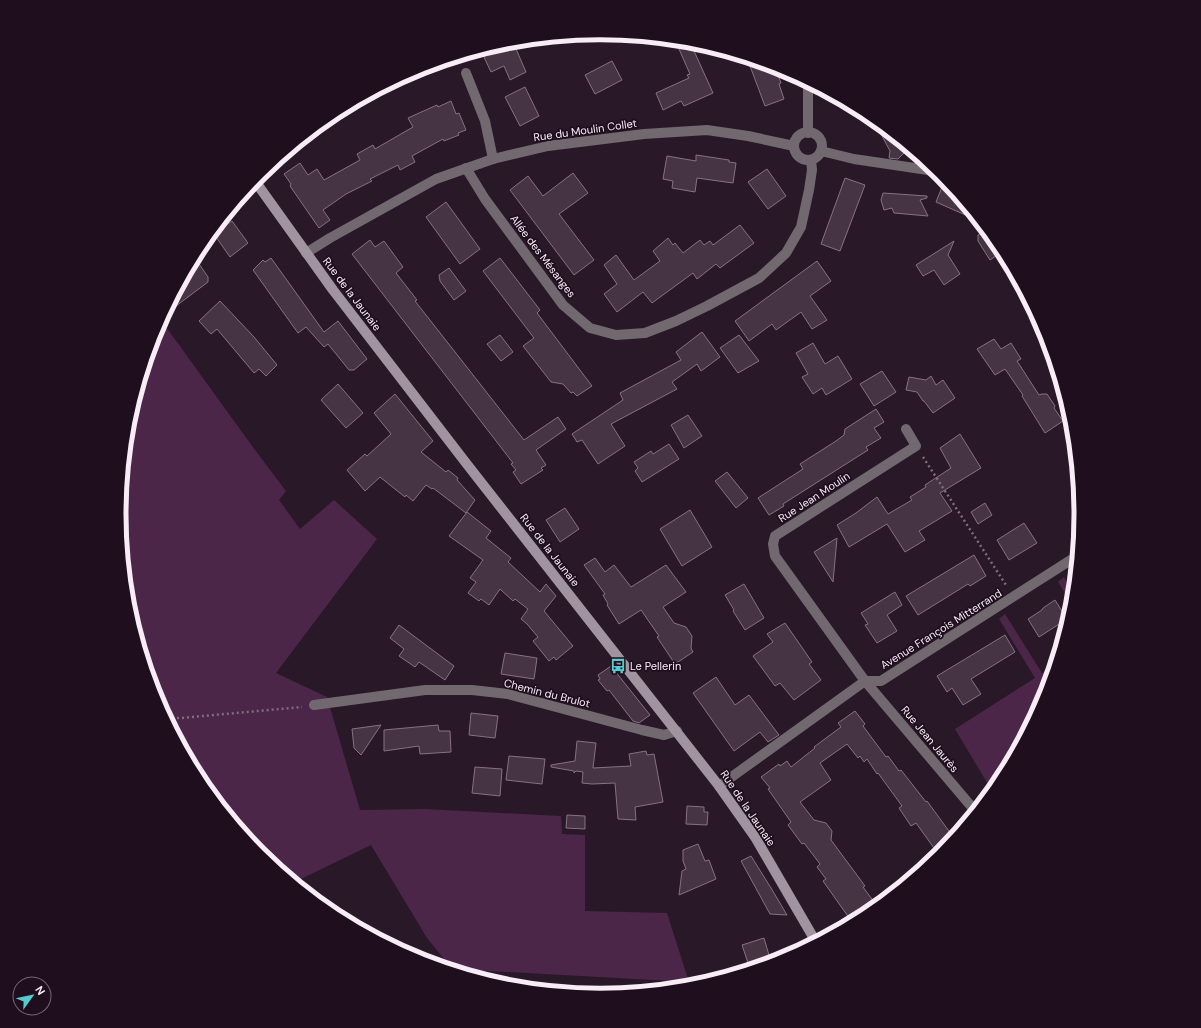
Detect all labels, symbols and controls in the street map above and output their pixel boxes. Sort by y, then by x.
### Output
street label: Rue du Moulin Collet [532,116,638,144]
street label: Allée des Mésanges [507,212,579,300]
street label: Rue de la Jaunaie [320,254,384,334]
street label: Rue Jean Moulin [776,469,852,525]
street label: Rue de la Jaunaie [517,511,583,589]
street label: Avenue François Mitterrand [878,586,1004,672]
bus stop icon: Le Pellerin [609,657,627,675]
place label: Le Pellerin [630,659,681,673]
street label: Chemin du Brulot [502,676,592,710]
street label: Rue Jean Jaurès [898,703,962,775]
street label: Rue de la Jaunaie [717,767,779,849]
north arrow [12,976,52,1016]
text: N [32,983,48,998]

